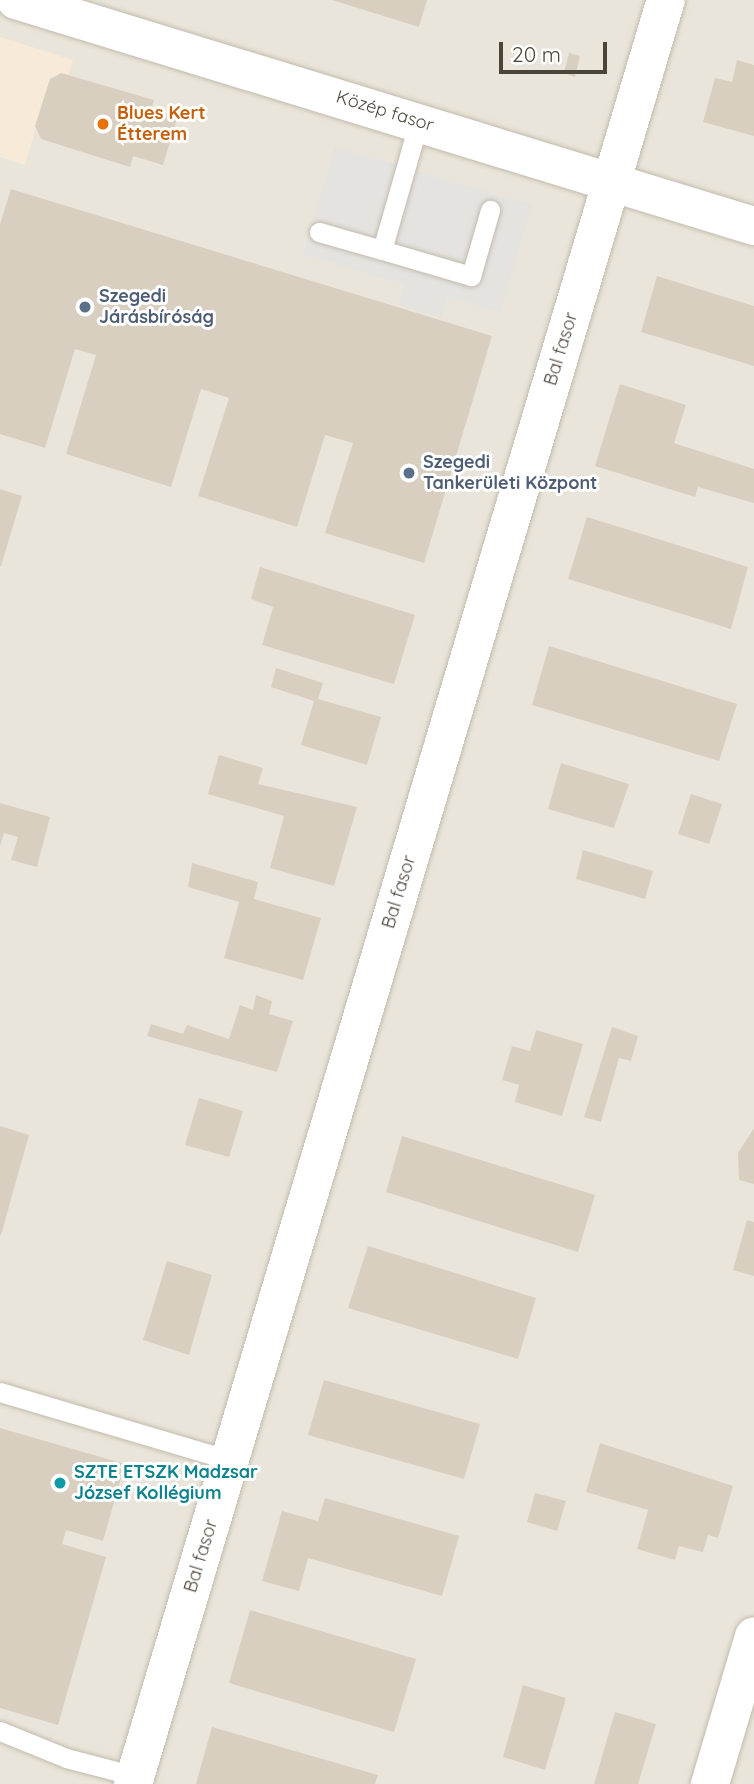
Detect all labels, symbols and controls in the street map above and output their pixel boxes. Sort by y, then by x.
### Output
scale bar [502,28,610,72]
text: 20 m [512,41,561,67]
street label: Közép fasor [334,86,436,136]
place label: Blues Kert Étterem [117,103,206,146]
marker: Blues Kert Étterem [95,116,111,132]
place label: Szegedi Járásbíróság [99,286,214,328]
marker: Szegedi Járásbíróság [77,299,93,315]
street label: Bal fasor [540,310,582,388]
place label: Szegedi Tankerületi Központ [423,452,597,494]
marker: Szegedi Tankerületi Központ [401,465,417,481]
street label: Bal fasor [378,853,420,931]
place label: SZTE ETSZK Madzsar József Kollégium [74,1462,258,1504]
marker: SZTE ETSZK Madzsar József Kollégium [52,1475,68,1491]
street label: Bal fasor [180,1517,222,1595]

